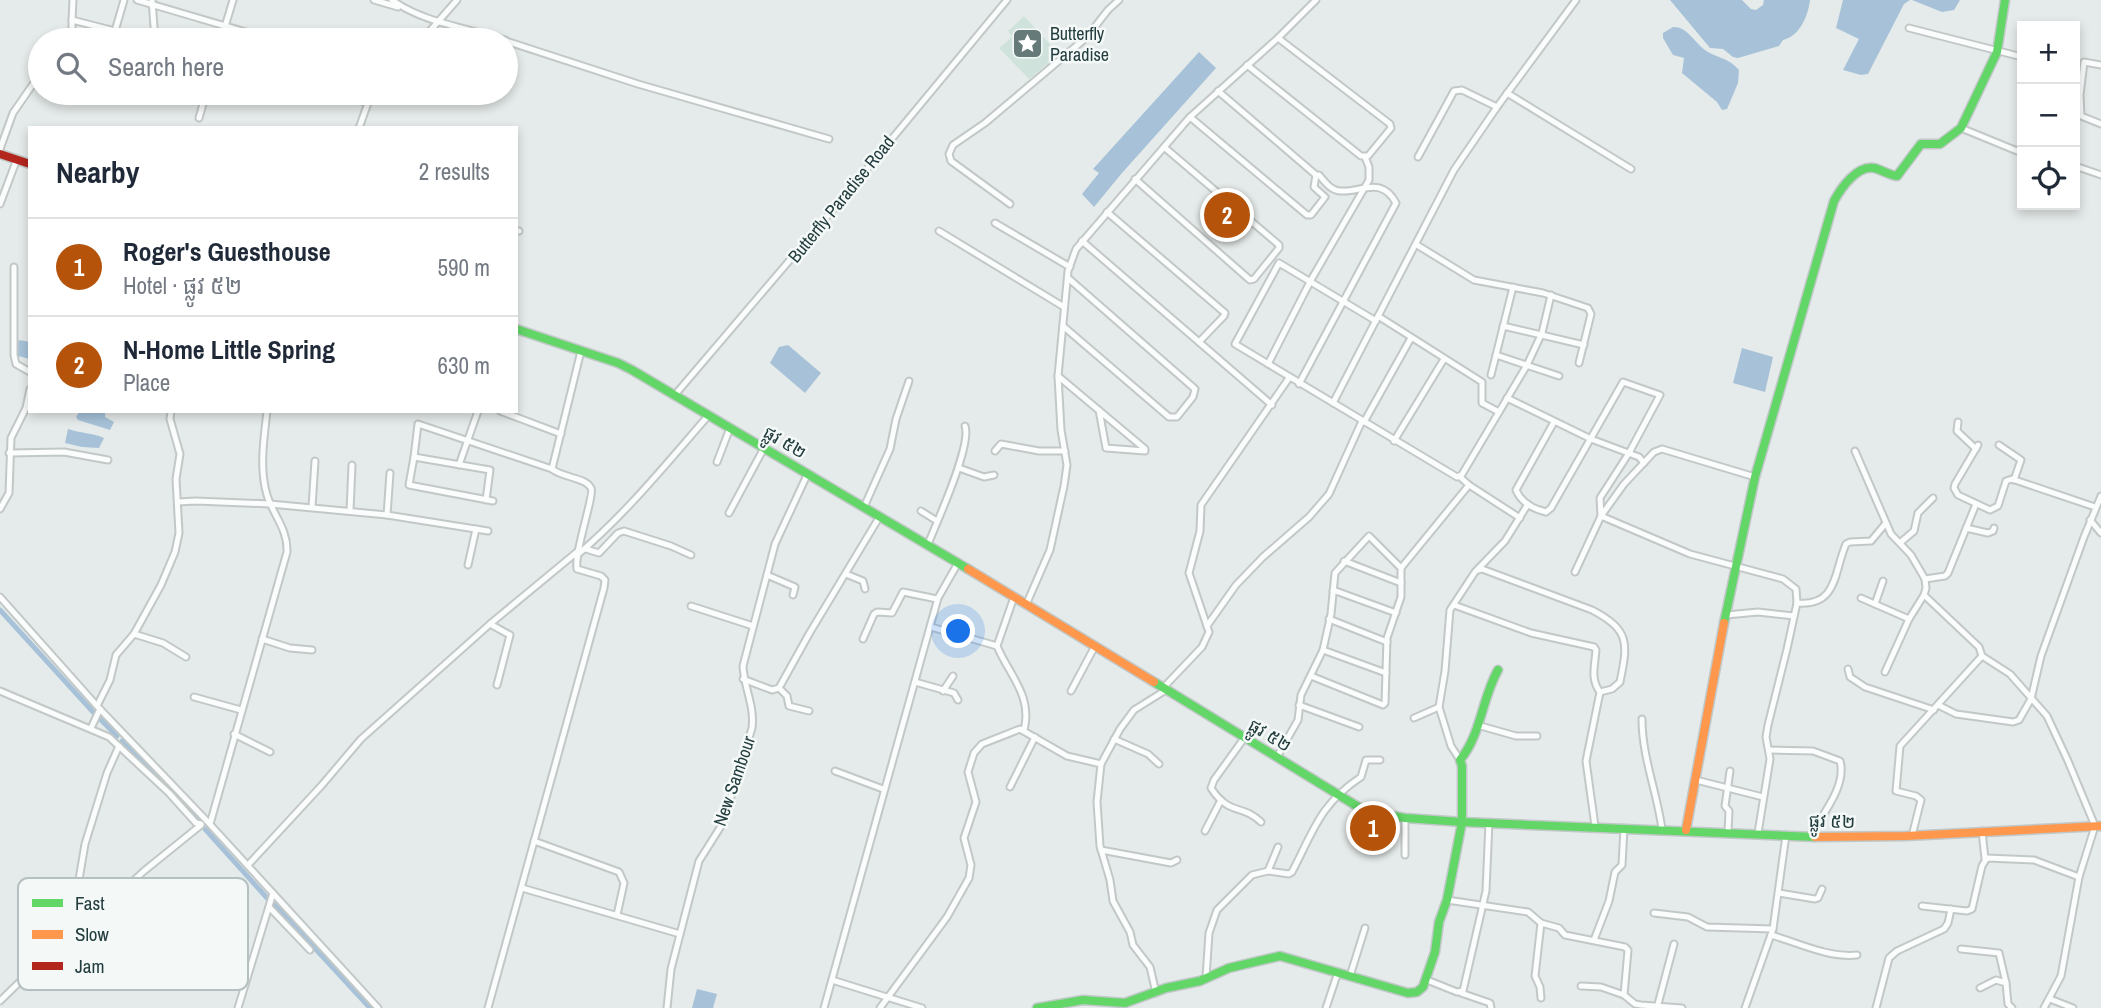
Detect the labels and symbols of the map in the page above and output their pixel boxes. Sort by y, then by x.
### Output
place label: Butterfly Paradise [1050,21,1109,67]
place icon: Butterfly Paradise [1010,26,1044,60]
street label: Butterfly Paradise Road [782,130,900,268]
pin: 2 [1204,189,1250,241]
street label: ផ្លូវ ៥២ [757,420,811,468]
your location [941,614,975,648]
street label: ផ្លូវ ៥២ [1241,712,1296,761]
street label: New Sambour [707,733,761,829]
pin: 1 [1350,802,1396,854]
street label: ផ្លូវ ៥២ [1808,808,1856,839]
legend [18,878,248,990]
text: Fast [75,890,105,916]
text: Slow [75,921,110,947]
text: Jam [75,953,104,979]

